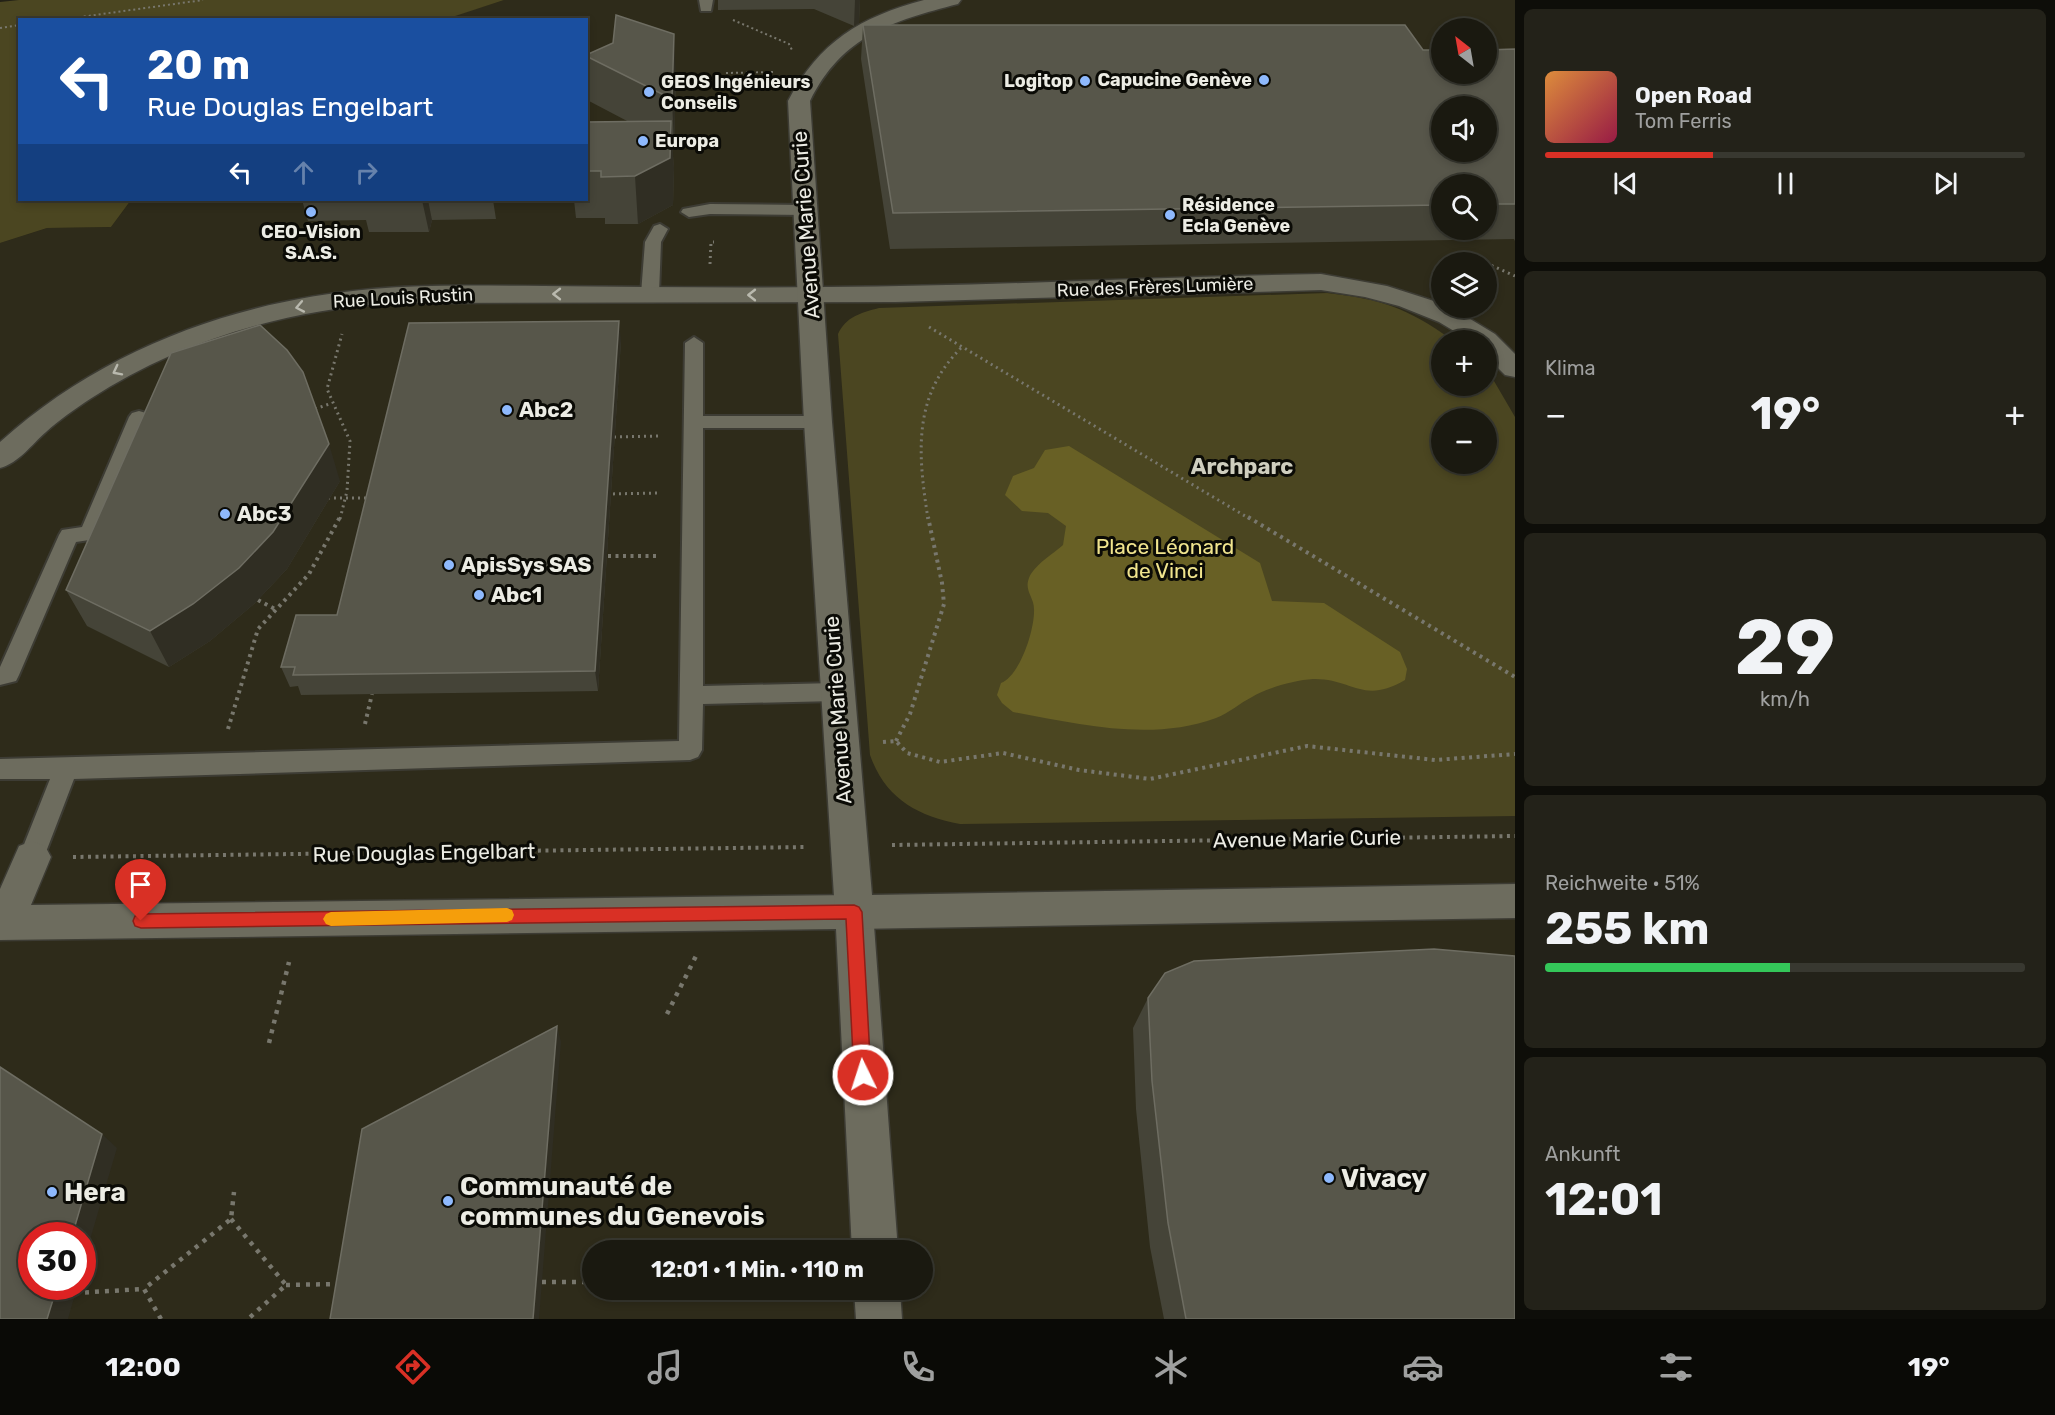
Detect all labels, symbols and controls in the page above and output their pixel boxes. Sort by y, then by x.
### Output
north arrow [1431,18,1497,84]
map controls [1431,18,1497,474]
text: 20 m [147,40,250,90]
icon: left [48,42,126,120]
place label: Capucine Genève [1097,69,1252,91]
place label: Logitop [1004,70,1073,92]
place label: GEOS Ingénieurs Conseils [661,71,811,114]
marker: Capucine Genève [1257,73,1271,87]
marker: Logitop [1078,74,1092,88]
text: Open Road [1635,82,1752,109]
marker: GEOS Ingénieurs Conseils [642,85,656,99]
text: Rue Douglas Engelbart [147,91,433,123]
button: sound [1431,96,1497,162]
text: Tom Ferris [1635,109,1732,133]
place label: Europa [655,130,719,152]
street label: Avenue Marie Curie [786,130,825,320]
marker: Europa [636,134,650,148]
icon: left [224,156,257,189]
icon: ahead [287,156,320,189]
icon: right [350,156,383,189]
icon: previous [1609,167,1642,200]
icon: pause [1769,167,1802,200]
icon: next [1929,167,1962,200]
button: search [1431,174,1497,240]
place label: Résidence Ecla Genève [1182,194,1291,237]
marker: CEO-Vision S.A.S. [304,205,318,219]
marker: Résidence Ecla Genève [1163,208,1177,222]
place label: CEO-Vision S.A.S. [261,221,361,264]
button: layers [1431,252,1497,318]
street label: Rue des Frères Lumière [1056,273,1254,301]
street label: Rue Louis Rustin [332,283,474,313]
one-way arrow [553,288,562,300]
one-way arrow [748,289,757,301]
one-way arrow [295,300,305,313]
button: + [1431,330,1497,396]
text: Klima [1545,356,1596,380]
one-way arrow [113,364,123,375]
text: 19° [1751,387,1820,440]
text: − [1545,395,1566,434]
text: + [2004,395,2025,434]
place label: Abc2 [519,397,573,422]
marker: Abc2 [500,403,514,417]
button: − [1431,408,1497,474]
district label: Archparc [1191,453,1293,480]
place label: Abc3 [237,501,292,526]
marker: Abc3 [218,507,232,521]
park label: Place Léonard de Vinci [1096,534,1234,583]
place label: ApisSys SAS [461,552,592,577]
marker: ApisSys SAS [442,558,456,572]
place label: Abc1 [491,582,542,607]
marker: Abc1 [472,588,486,602]
text: 29 [1735,601,1835,694]
street label: Avenue Marie Curie [818,615,857,805]
text: km/h [1760,687,1810,711]
street label: Avenue Marie Curie [1213,824,1401,853]
street label: Rue Douglas Engelbart [312,838,536,867]
pin [115,859,166,921]
icon: arrive [124,868,157,901]
text: Reichweite · 51% [1545,871,1700,895]
text: 255 km [1545,902,1710,955]
position arrow [831,1043,895,1107]
text: Ankunft [1545,1142,1620,1166]
place label: Vivacy [1341,1163,1427,1194]
place label: Communauté de communes du Genevois [460,1171,765,1232]
marker: Vivacy [1322,1171,1336,1185]
text: 12:01 [1545,1173,1663,1226]
place label: Hera [64,1177,126,1208]
marker: Hera [45,1185,59,1199]
marker: Communauté de communes du Genevois [441,1194,455,1208]
speed limit sign: 30 [18,1222,96,1300]
text: 12:01 · 1 Min. · 110 m [651,1256,864,1283]
icon: directions [392,1346,434,1388]
icon: music [644,1346,686,1388]
icon: phone [897,1346,939,1388]
icon: climate [1150,1346,1192,1388]
icon: car [1402,1346,1444,1388]
icon: filters [1655,1346,1697,1388]
text: 12:00 [105,1351,181,1383]
text: 19° [1908,1351,1950,1383]

